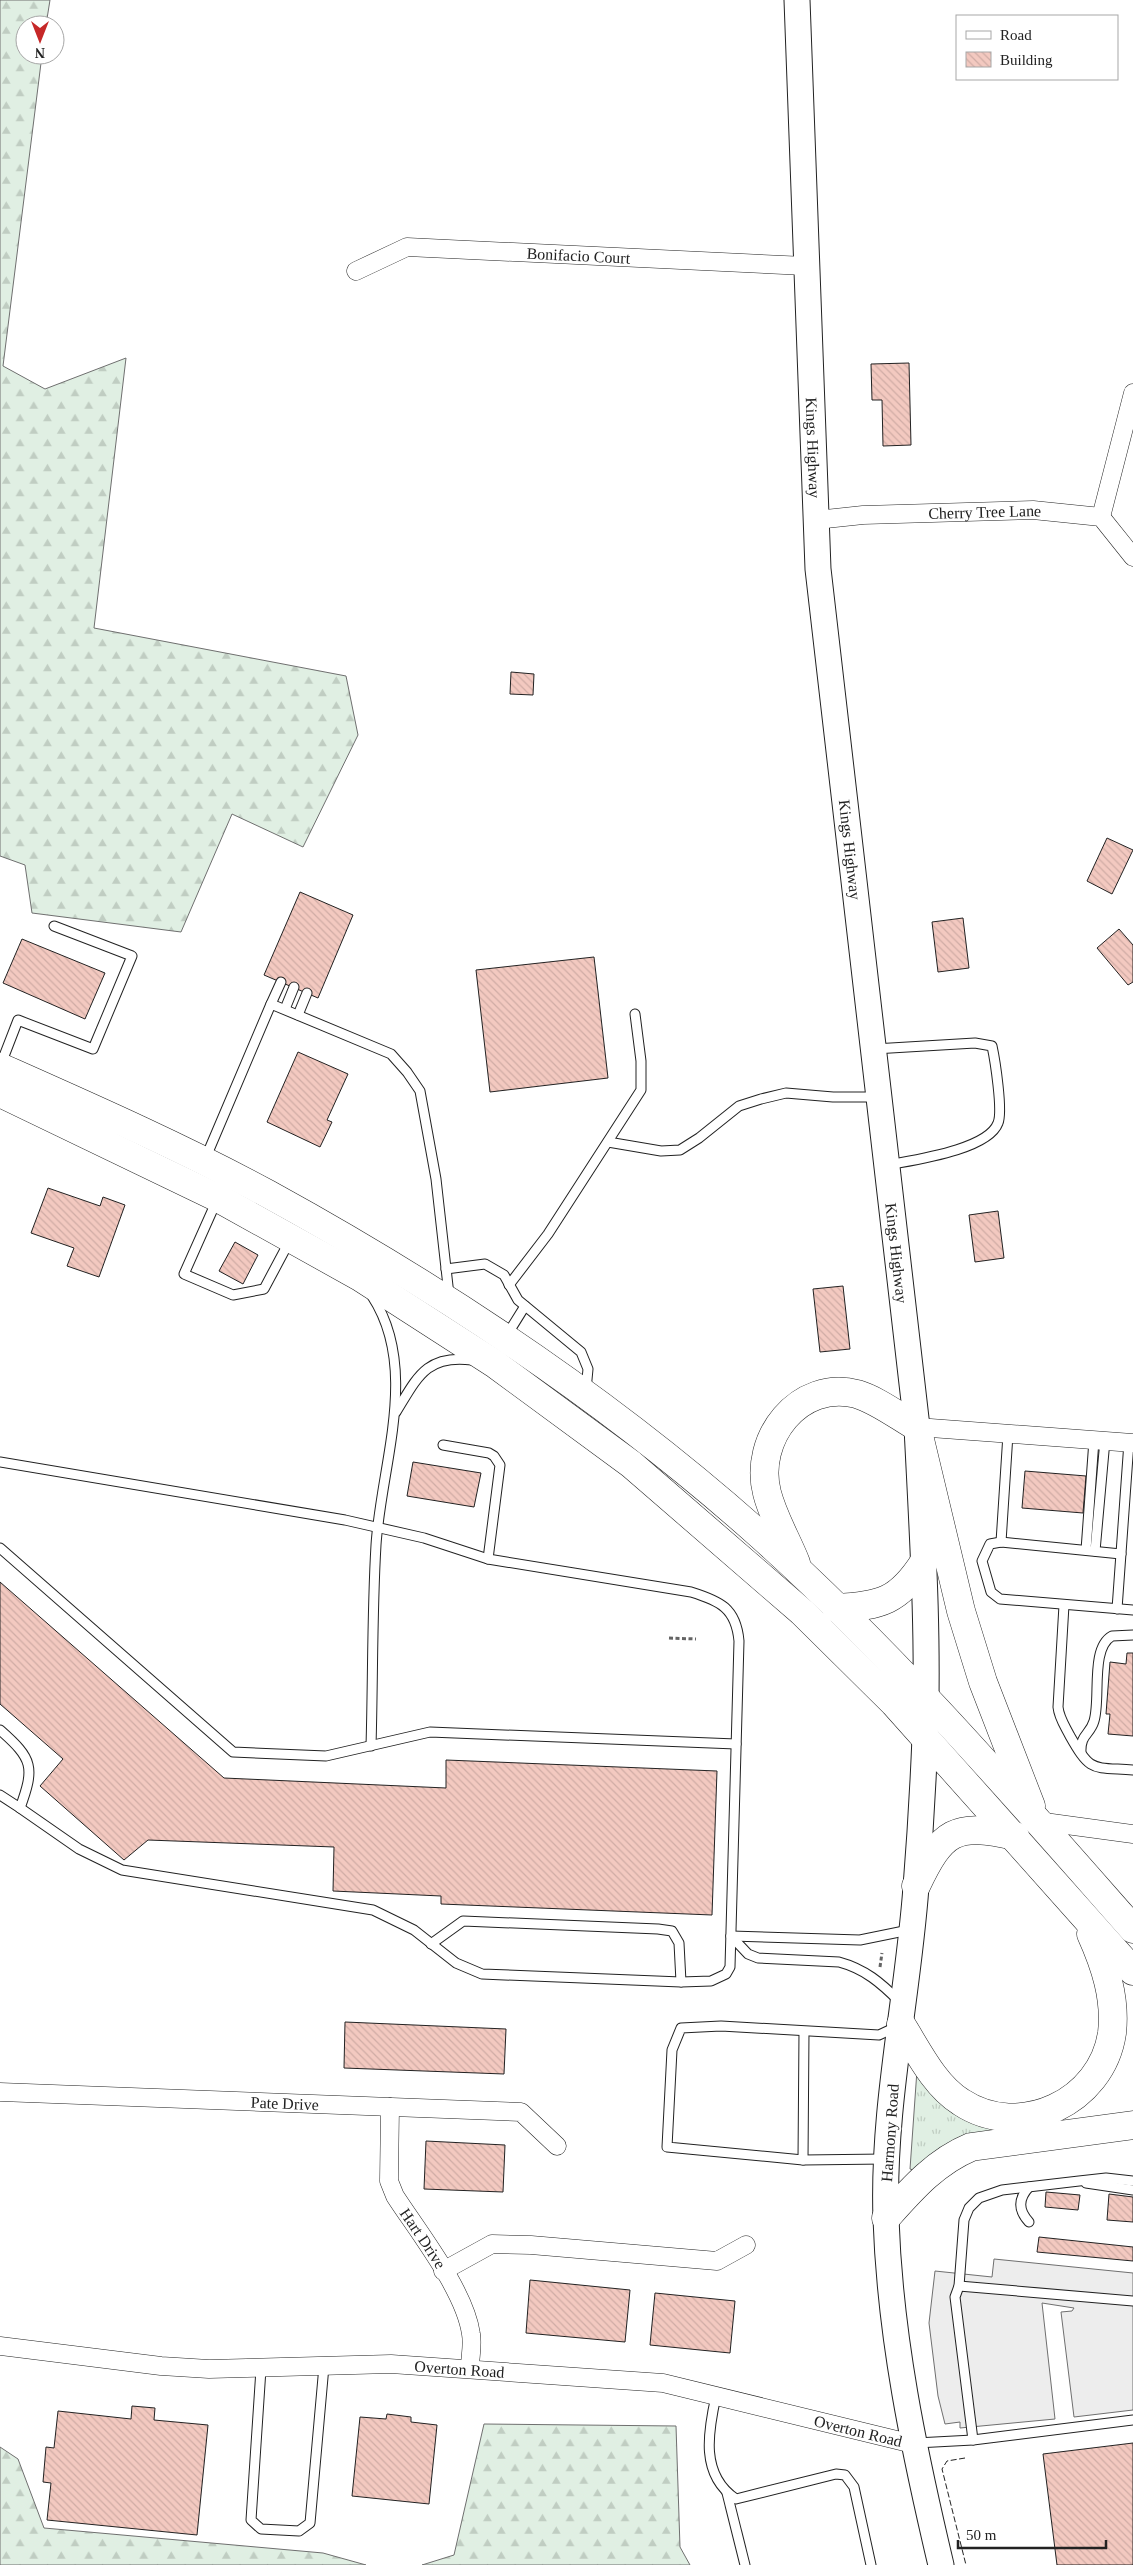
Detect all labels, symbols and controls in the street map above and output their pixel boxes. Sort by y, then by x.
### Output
north arrow [15,15,65,65]
legend [956,15,1118,80]
text: Road [1000,27,1032,43]
text: N [35,45,45,60]
text: Building [1000,52,1053,68]
street label: Bonifacio Court [526,244,631,266]
street label: Kings Highway [803,397,824,498]
street label: Cherry Tree Lane [928,501,1042,522]
street label: Kings Highway [836,799,865,901]
street label: Kings Highway [883,1202,911,1304]
street label: Harmony Road [878,2083,903,2183]
street label: Pate Drive [250,2093,319,2113]
street label: Hart Drive [397,2205,450,2271]
street label: Overton Road [414,2357,505,2380]
street label: Overton Road [812,2412,904,2450]
scale bar [958,2518,1106,2550]
text: 50 m [966,2527,997,2543]

